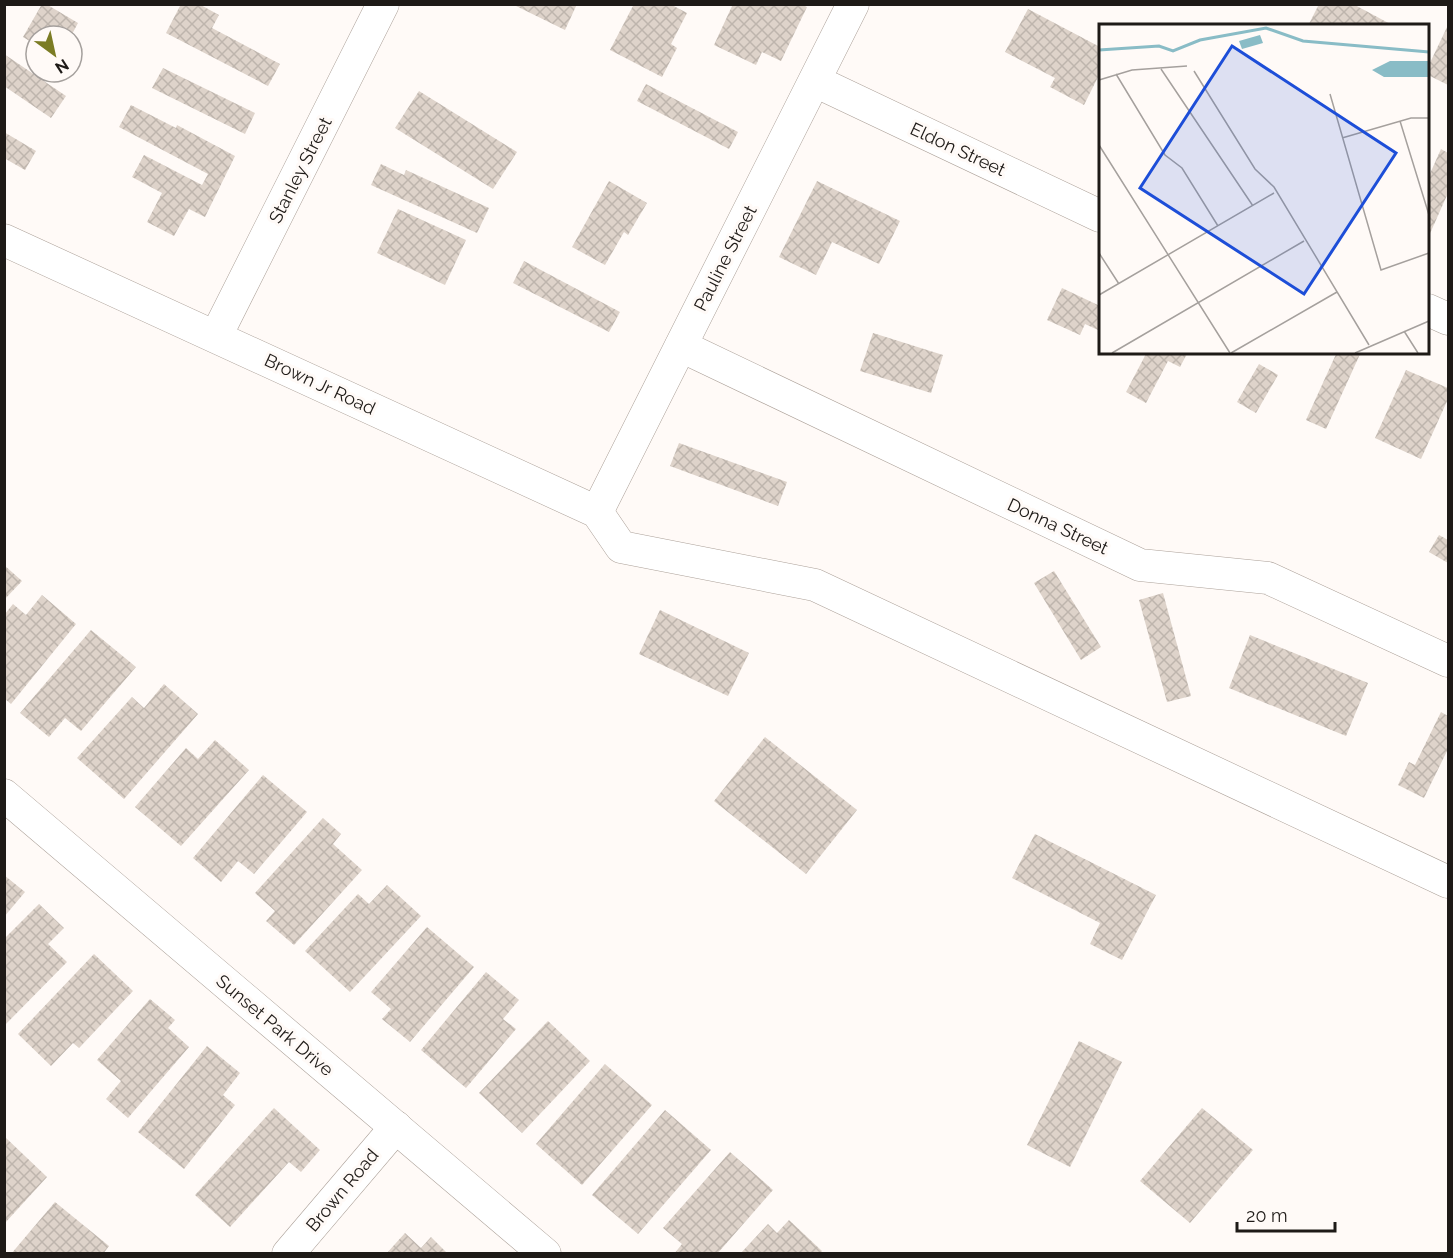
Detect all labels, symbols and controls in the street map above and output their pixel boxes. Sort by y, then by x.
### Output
north arrow [24,24,84,84]
inset map [1099,24,1429,354]
text: N [52,55,72,77]
street label: Stanley Street [264,114,336,226]
street label: Eldon Street [907,118,1009,180]
street label: Pauline Street [689,202,761,314]
street label: Brown Jr Road [261,349,379,419]
street label: Donna Street [1004,493,1112,559]
street label: Sunset Park Drive [212,970,338,1080]
street label: Brown Road [301,1144,383,1236]
scale bar [1237,1195,1334,1233]
text: 20 m [1246,1205,1288,1226]

